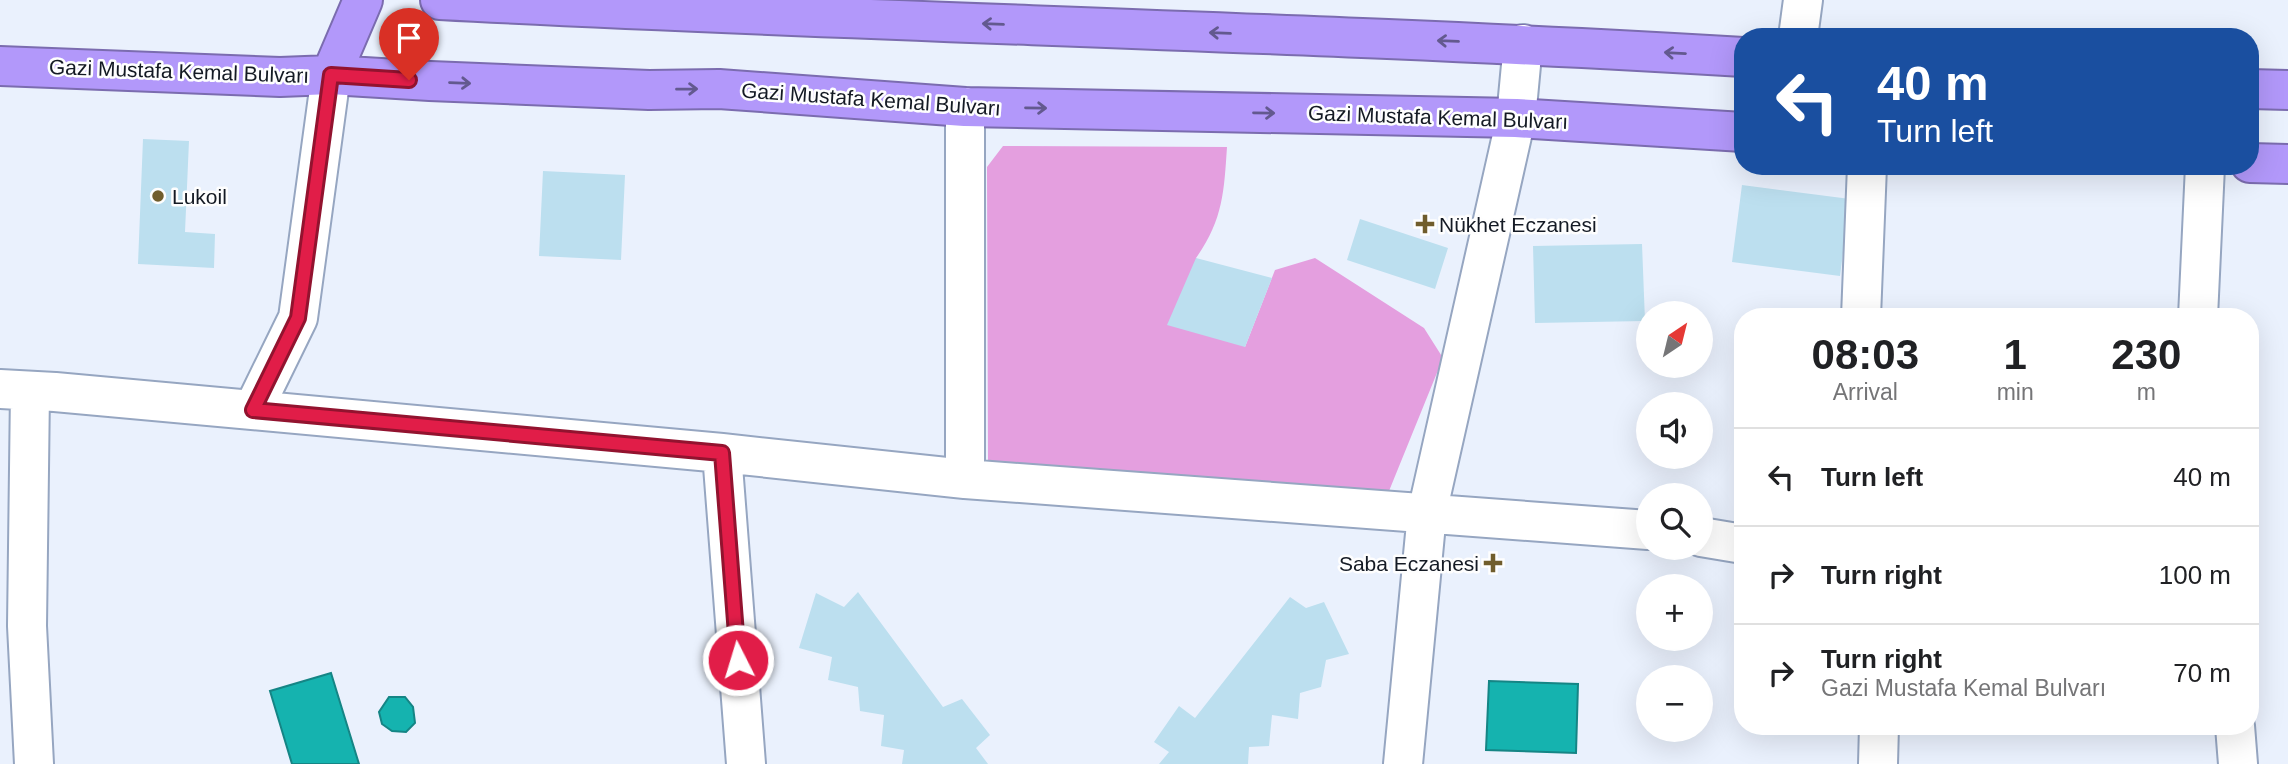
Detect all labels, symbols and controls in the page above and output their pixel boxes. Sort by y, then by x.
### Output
pin [379,8,439,80]
one-way arrow [982,18,1005,31]
icon: arrive [390,19,428,57]
one-way arrow [1209,26,1232,39]
one-way arrow [1436,35,1459,48]
one-way arrow [1664,46,1687,59]
street label: Gazi Mustafa Kemal Bulvarı [49,55,309,87]
icon: left [1762,56,1853,147]
text: 40 m [1877,56,1989,110]
one-way arrow [448,76,471,89]
street label: Gazi Mustafa Kemal Bulvarı [740,78,1002,120]
one-way arrow [675,82,698,96]
one-way arrow [1025,101,1048,115]
street label: Gazi Mustafa Kemal Bulvarı [1308,101,1568,133]
one-way arrow [1252,106,1275,119]
text: Turn left [1877,113,1993,149]
place label: Lukoil [172,185,227,208]
marker: Lukoil [150,188,166,204]
place label: Nükhet Eczanesi [1439,213,1597,236]
marker: Nükhet Eczanesi [1417,216,1433,232]
north arrow [1636,301,1713,378]
map controls [1636,301,1713,742]
text: 08:03 [1812,331,1919,378]
text: 1 [2003,331,2027,378]
text: 230 [2111,331,2181,378]
text: Arrival [1833,379,1898,405]
text: min [1997,379,2034,405]
text: m [2137,379,2156,405]
button: sound [1636,392,1713,469]
icon: left [1762,458,1800,496]
text: Turn left [1821,462,1923,492]
text: 40 m [2173,462,2231,492]
button: search [1636,483,1713,560]
place label: Saba Eczanesi [1339,552,1479,575]
marker: Saba Eczanesi [1485,555,1501,571]
icon: right [1762,556,1800,594]
text: Turn right [1821,560,1942,590]
text: 100 m [2159,560,2231,590]
button: + [1636,574,1713,651]
position arrow [701,623,775,697]
text: Turn right [1821,644,1942,674]
icon: right [1762,654,1800,692]
text: 70 m [2173,658,2231,688]
button: − [1636,665,1713,742]
text: Gazi Mustafa Kemal Bulvarı [1821,675,2106,701]

